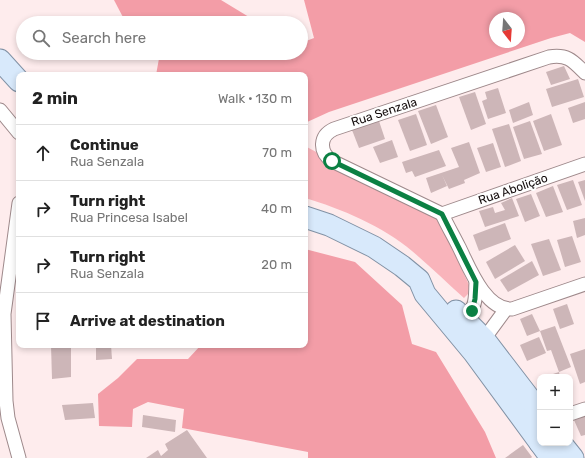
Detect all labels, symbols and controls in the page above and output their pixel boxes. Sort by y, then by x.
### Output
north arrow [489,12,525,48]
search box [16,16,308,60]
icon: search [30,27,52,49]
text: Search here [62,29,146,47]
text: 2 min [32,88,78,108]
text: Walk · 130 m [218,91,292,106]
street label: Rua Senzala [349,95,419,129]
text: Continue [70,136,139,154]
icon: ahead [32,142,54,164]
text: 70 m [262,145,292,160]
route start [323,152,341,170]
text: Rua Senzala [70,154,144,169]
street label: Rua Abolição [477,171,550,207]
text: Turn right [70,192,145,210]
icon: right [32,198,54,220]
text: 40 m [261,201,292,216]
text: Rua Princesa Isabel [70,210,188,225]
text: Turn right [70,248,145,266]
icon: right [32,254,54,276]
text: 20 m [261,257,292,272]
text: Rua Senzala [70,266,144,281]
route end [463,302,481,320]
icon: arrive [32,310,54,332]
text: Arrive at destination [70,312,225,330]
map controls [537,374,573,446]
button: + [537,374,573,410]
button: − [537,410,573,446]

